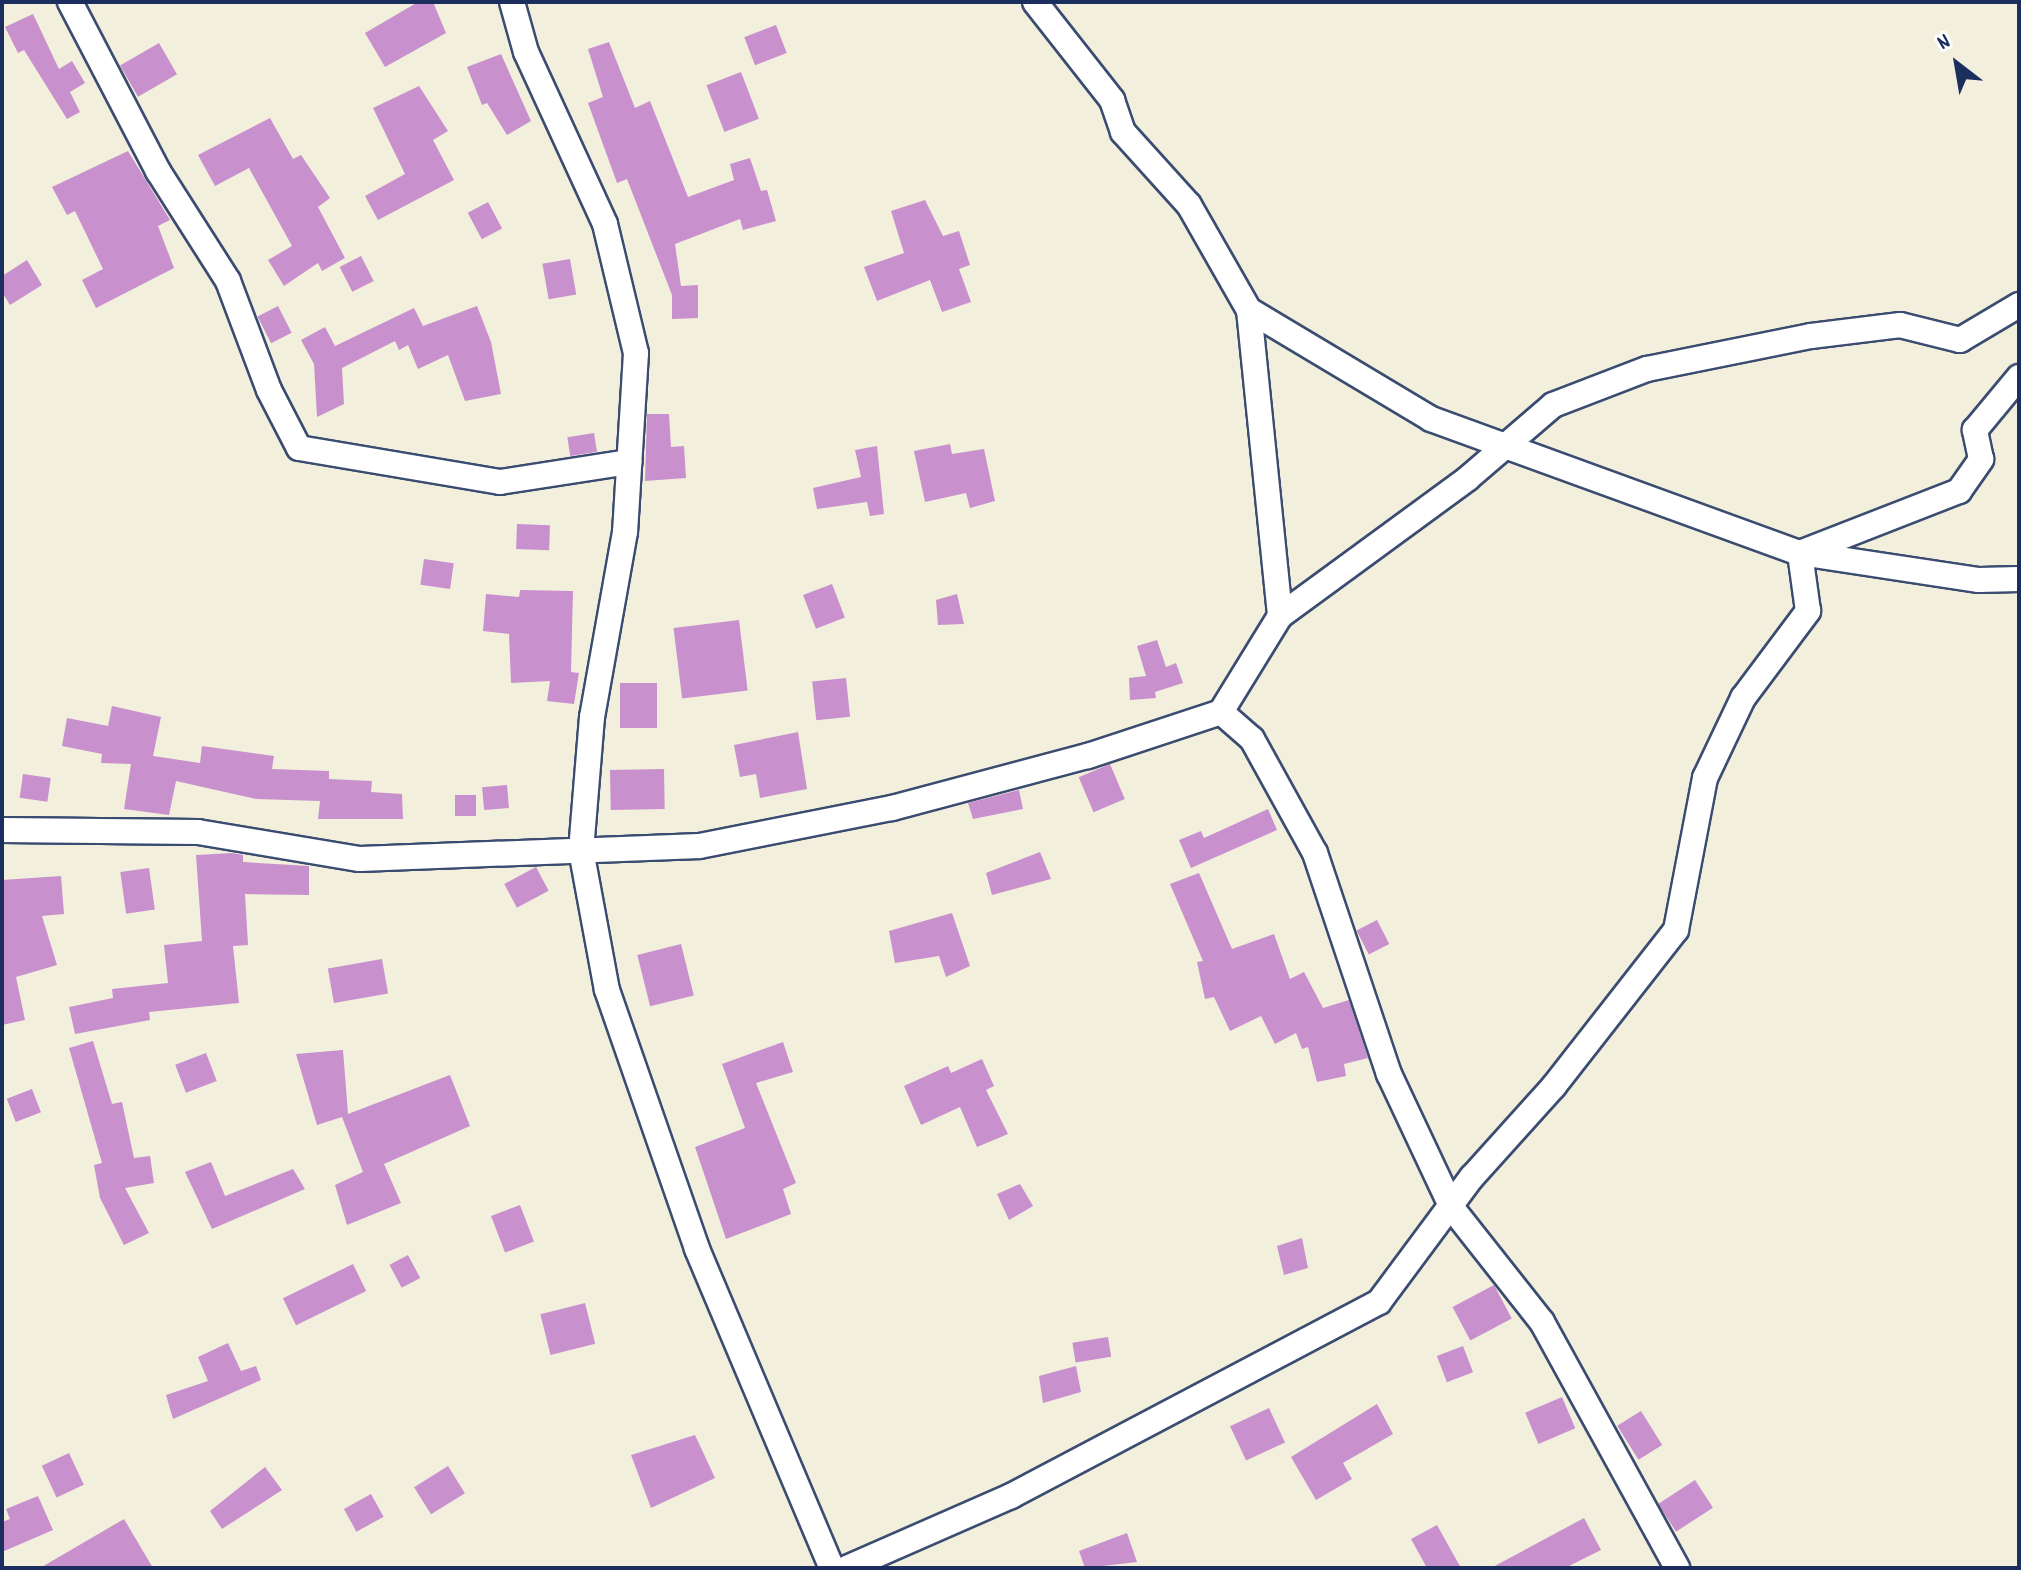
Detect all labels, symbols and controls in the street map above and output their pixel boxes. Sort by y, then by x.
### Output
north arrow [1917,24,1997,104]
text: N [1932,27,1957,59]

